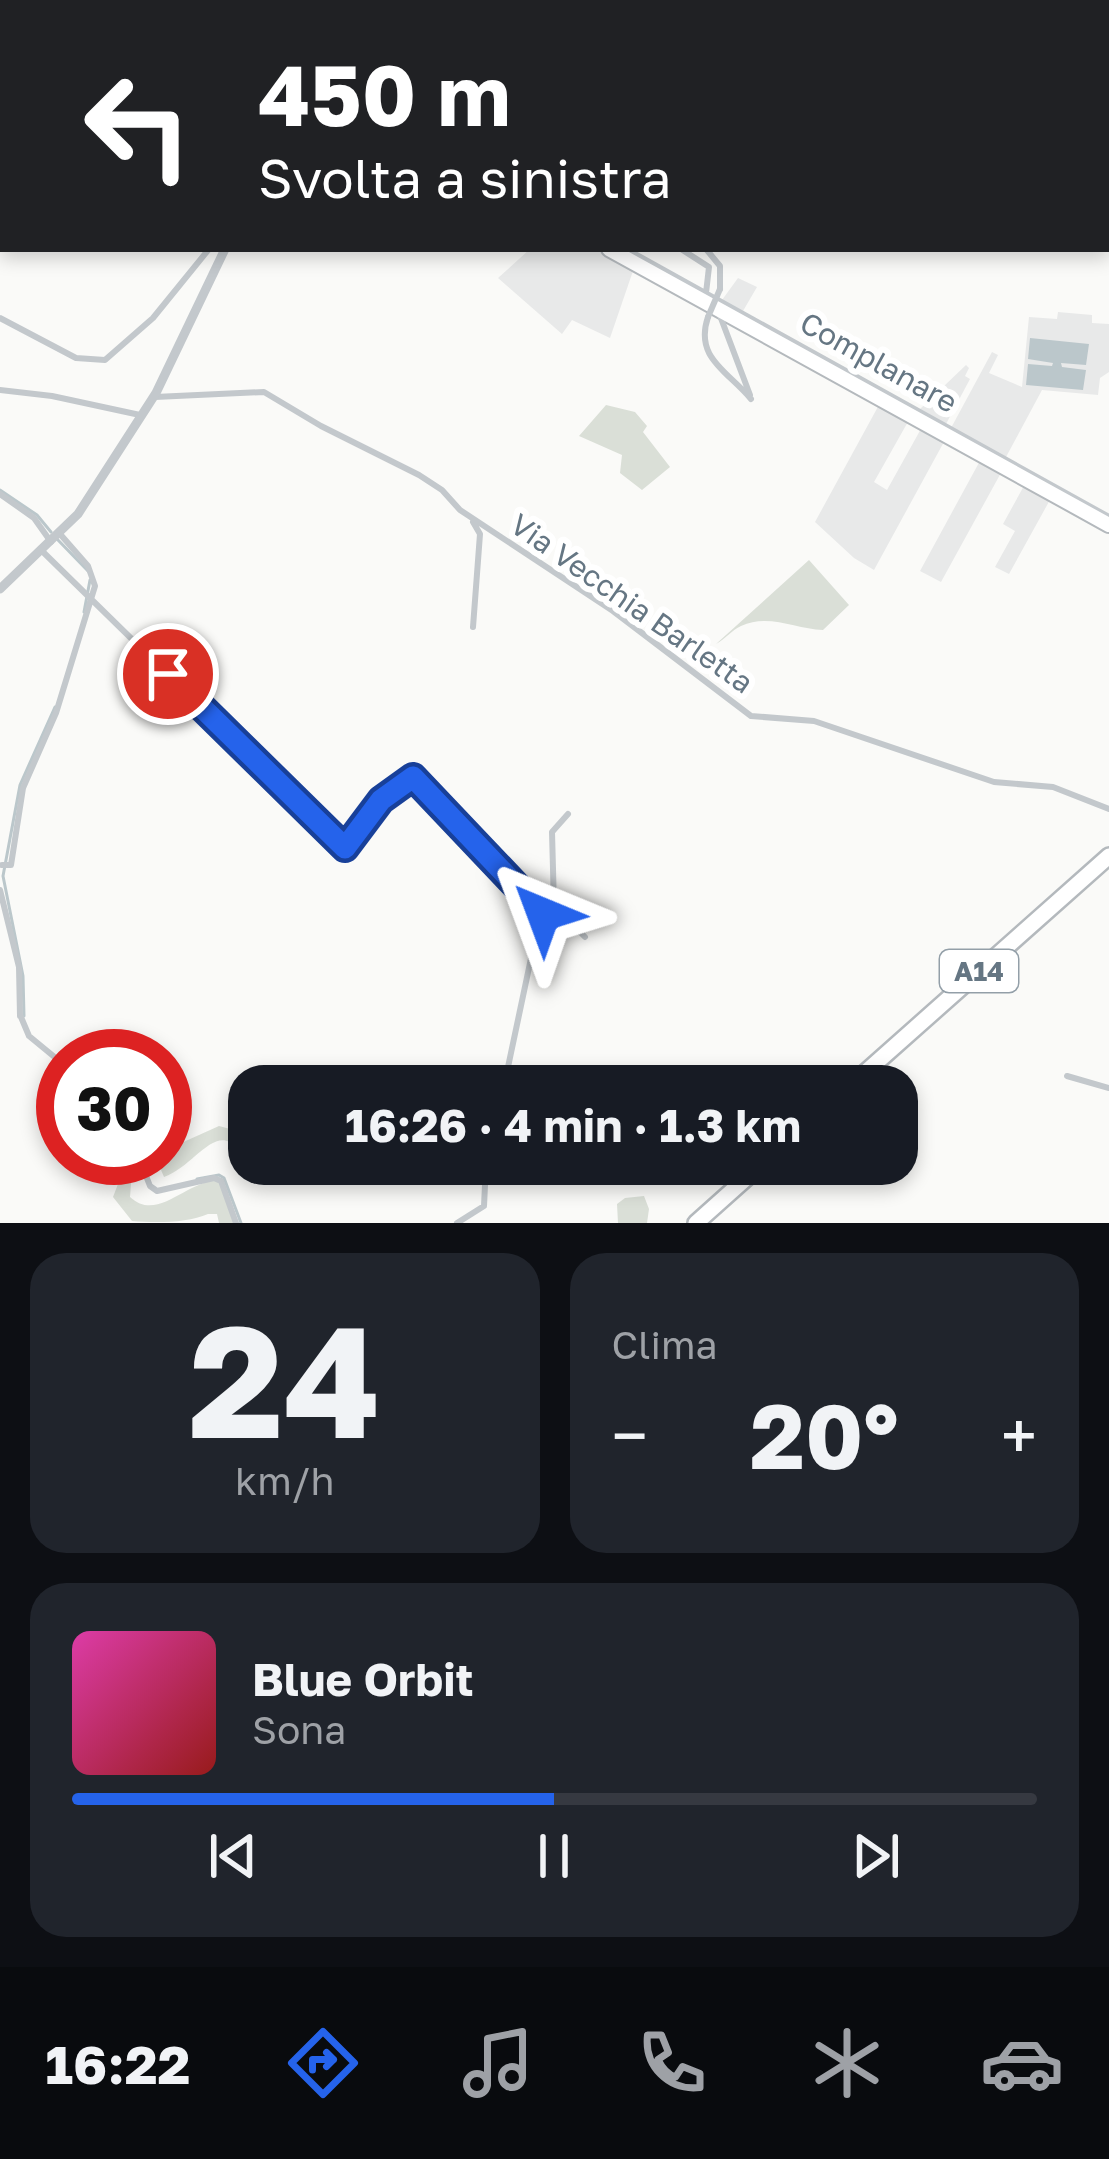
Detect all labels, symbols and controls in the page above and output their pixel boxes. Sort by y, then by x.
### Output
text: 450 m [258,44,511,144]
icon: left [60,48,216,204]
text: Svolta a sinistra [258,145,671,210]
street label: Complanare [794,304,964,420]
street label: Via Vecchia Barletta [504,506,760,700]
pin [117,623,219,725]
icon: arrive [135,641,201,707]
position arrow [480,851,606,977]
road number: A14 [940,950,1018,992]
speed limit sign: 30 [36,1029,192,1185]
text: 16:26 · 4 min · 1.3 km [345,1098,801,1152]
text: 24 [188,1285,381,1472]
text: Clima [612,1321,718,1368]
text: 20° [750,1381,899,1489]
text: − [612,1395,648,1475]
text: + [1001,1395,1037,1475]
text: km/h [235,1457,334,1504]
text: Blue Orbit [252,1652,474,1706]
text: Sona [252,1706,346,1753]
icon: previous [200,1823,266,1889]
icon: pause [521,1823,587,1889]
icon: next [843,1823,909,1889]
icon: directions [281,2021,365,2105]
icon: music [456,2021,540,2105]
icon: phone [630,2021,714,2105]
icon: climate [805,2021,889,2105]
icon: car [980,2021,1064,2105]
text: 16:22 [45,2031,191,2096]

